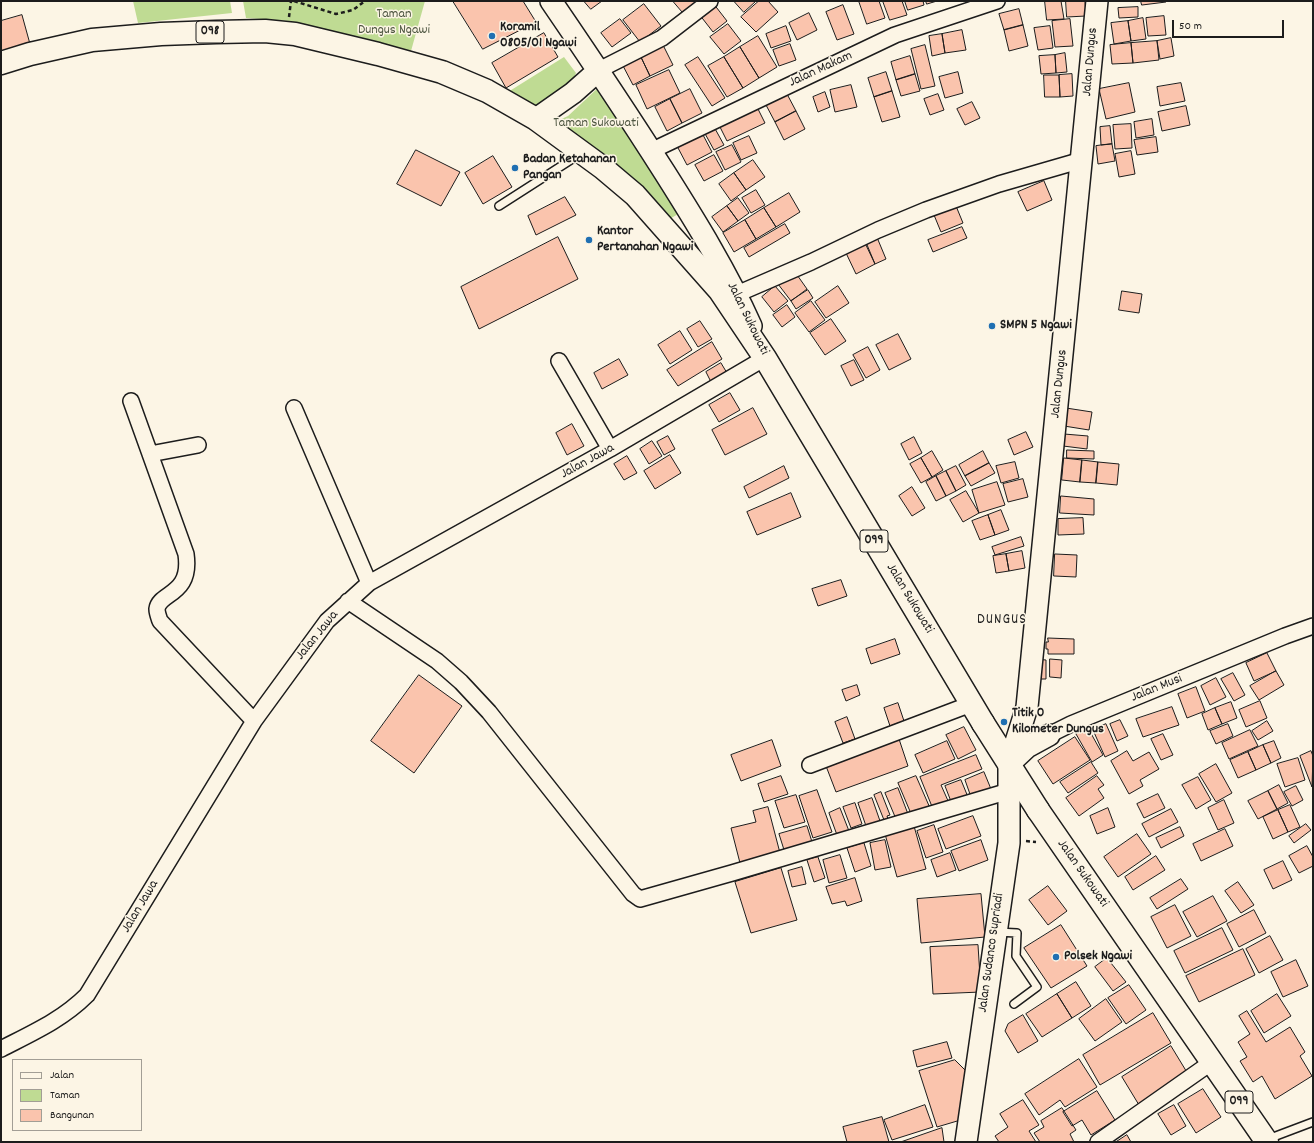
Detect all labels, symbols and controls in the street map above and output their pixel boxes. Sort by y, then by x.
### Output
park label: Taman Dungus Ngawi [358,7,430,40]
scale bar [1174,12,1286,38]
text: 50 m [1179,18,1202,35]
place label: Koramil 0805/01 Ngawi [500,20,576,52]
road number: 098 [196,21,224,43]
street label: Jalan Dungus [1080,27,1102,97]
marker: Koramil 0805/01 Ngawi [487,31,497,41]
street label: Jalan Makam [787,48,855,92]
park label: Taman Sukowati [553,116,639,132]
place label: Badan Ketahanan Pangan [523,152,616,184]
marker: Badan Ketahanan Pangan [510,163,520,173]
place label: Kantor Pertanahan Ngawi [597,224,693,256]
marker: Kantor Pertanahan Ngawi [584,235,594,245]
street label: Jalan Sukowati [722,280,772,358]
place label: SMPN 5 Ngawi [1000,318,1072,334]
marker: SMPN 5 Ngawi [987,321,997,331]
street label: Jalan Dungus [1048,349,1072,419]
street label: Jalan Jawa [558,440,618,484]
road number: 099 [860,530,888,552]
street label: Jalan Sukowati [882,561,936,637]
street label: Jalan Jawa [293,608,343,664]
district label: DUNGUS [977,612,1027,630]
street label: Jalan Musi [1129,671,1185,707]
place label: Titik 0 Kilometer Dungus [1012,706,1104,738]
marker: Titik 0 Kilometer Dungus [999,717,1009,727]
street label: Jalan Sukowati [1053,837,1111,911]
street label: Jalan Jawa [119,878,163,936]
street label: Jalan Sudanco Supriadi [975,892,1009,1014]
place label: Polsek Ngawi [1064,949,1132,965]
marker: Polsek Ngawi [1051,952,1061,962]
legend [12,1059,142,1131]
text: Jalan [50,1067,74,1084]
text: Taman [50,1087,80,1104]
road number: 099 [1225,1091,1253,1113]
text: Bangunan [50,1107,94,1124]

